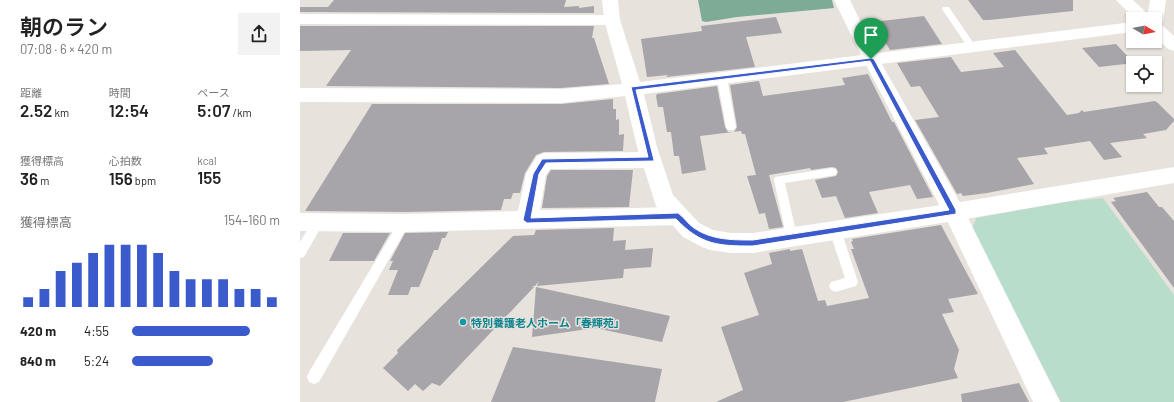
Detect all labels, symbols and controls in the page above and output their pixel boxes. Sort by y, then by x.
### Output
north arrow [1126,12,1162,48]
map controls [1126,12,1162,92]
text: 朝のラン [20,13,108,39]
button: share [238,13,280,55]
pin [854,18,888,59]
icon: arrive [860,24,882,46]
text: 07:08 · 6 × 420 m [20,41,112,57]
button: locate [1126,56,1162,92]
text: 距離 [20,86,42,99]
text: 時間 [109,86,131,99]
text: ペース [197,86,230,99]
text: 2.52 [20,100,52,120]
text: 12:54 [109,100,149,120]
text: 5:07 [197,100,230,120]
text: km [52,106,69,119]
text: /km [230,106,252,119]
text: 獲得標高 [20,154,64,167]
text: 心拍数 [109,154,142,167]
text: kcal [197,154,217,167]
text: 155 [197,167,221,187]
text: 36 [20,168,38,188]
text: 156 [109,168,133,188]
text: m [38,174,49,187]
text: bpm [133,174,156,187]
text: 154–160 m [224,212,280,228]
text: 獲得標高 [20,214,72,230]
place label: 特別養護老人ホーム「春輝苑」 [471,316,625,329]
marker: 特別養護老人ホーム「春輝苑」 [458,317,468,327]
text: 420 m [20,323,56,339]
text: 4:55 [84,323,109,339]
text: 840 m [20,353,56,369]
text: 5:24 [84,353,109,369]

